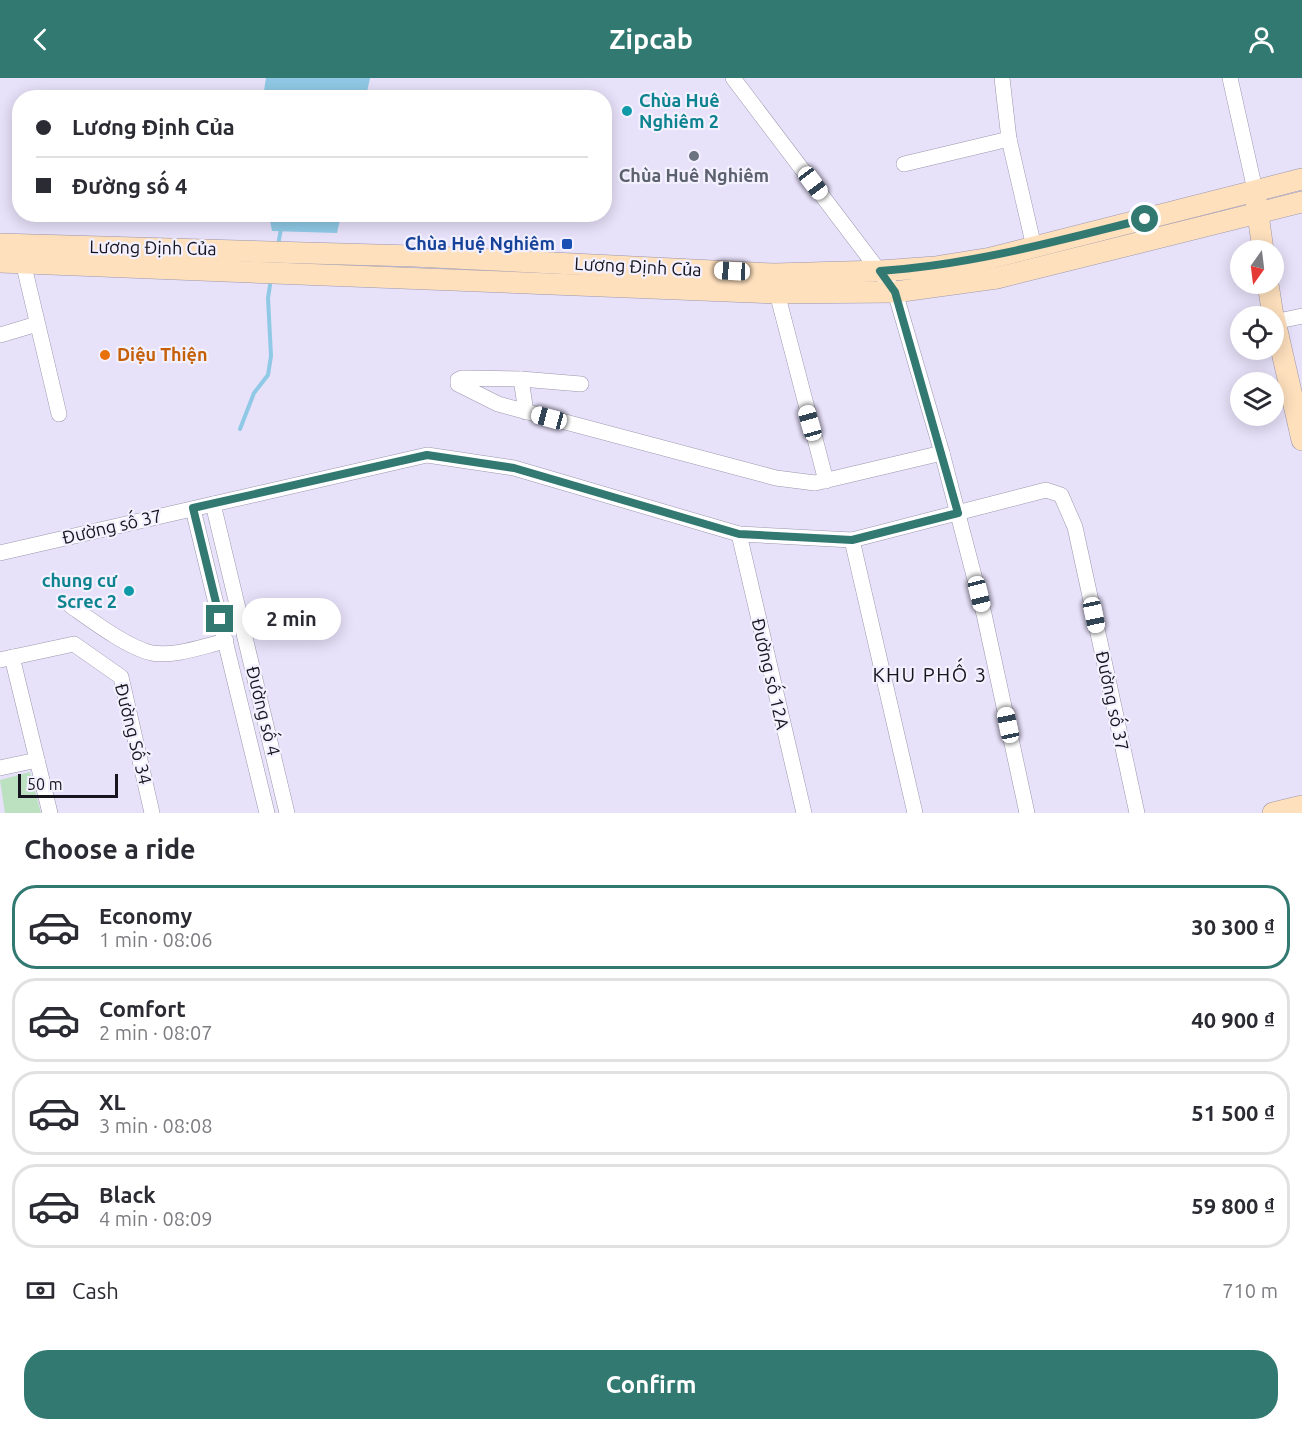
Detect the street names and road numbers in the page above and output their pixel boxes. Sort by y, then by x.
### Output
street label: Lương Định Của [89,236,217,258]
street label: Lương Định Của [574,253,702,279]
street label: Đường số 37 [59,502,164,547]
street label: Đường số 12A [748,616,796,732]
street label: Đường số 37 [1093,648,1136,753]
street label: Đường số 4 [243,663,287,758]
street label: Đường Số 34 [112,681,159,786]

